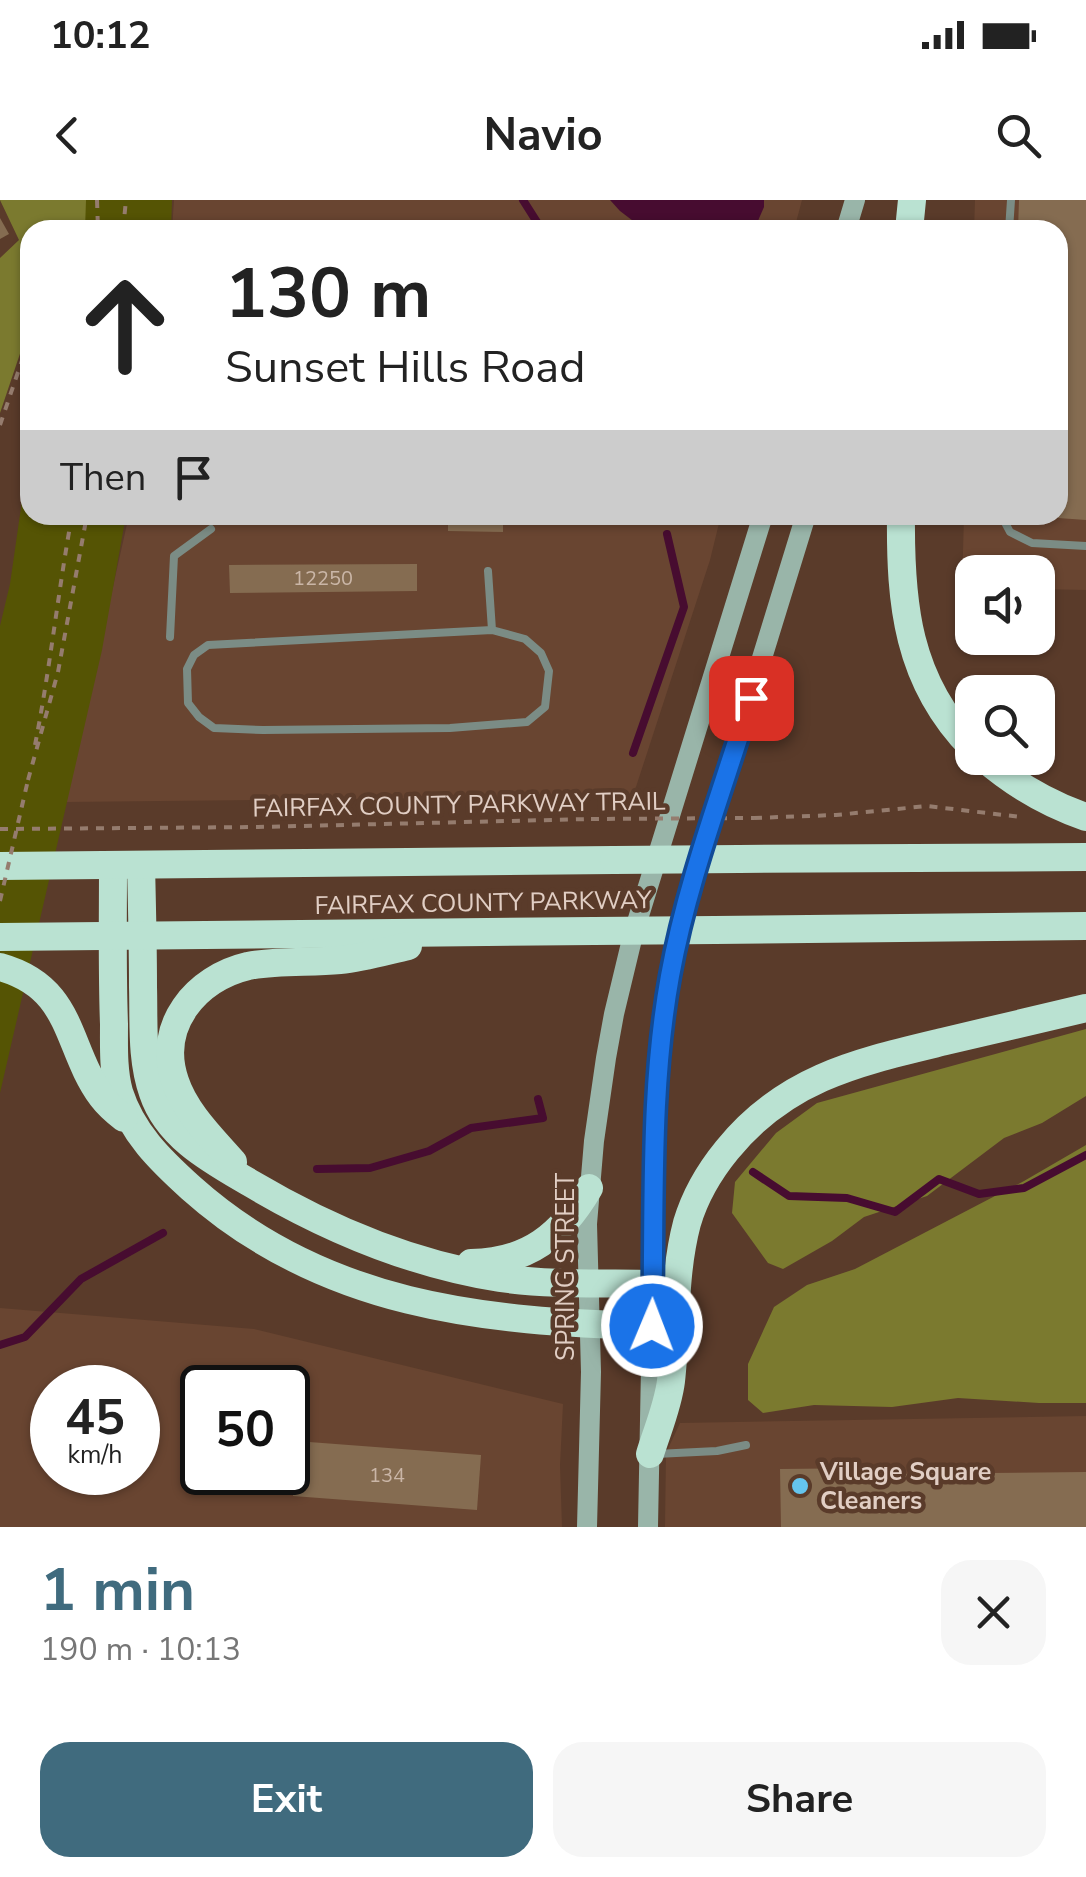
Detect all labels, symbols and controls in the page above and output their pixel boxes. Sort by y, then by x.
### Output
text: 10:12 [50,10,151,61]
text: Navio [483,105,603,166]
icon: back [40,108,95,163]
icon: search [991,108,1046,163]
text: 130 m [225,246,431,342]
icon: ahead [60,260,190,390]
text: Sunset Hills Road [225,337,585,398]
icon: arrive [166,450,221,505]
text: Then [60,452,146,503]
map controls [955,555,1055,775]
button: sound [955,555,1055,655]
house number: 12250 [293,565,353,592]
pin [709,656,794,741]
icon: arrive [724,671,779,726]
button: search [955,675,1055,775]
street label: FAIRFAX COUNTY PARKWAY TRAIL [252,784,666,826]
street label: FAIRFAX COUNTY PARKWAY [314,883,653,923]
street label: SPRING STREET [549,1173,583,1361]
position arrow [600,1274,704,1378]
speed limit sign: 50 [180,1365,310,1495]
text: 45 [65,1383,125,1452]
text: km/h [67,1438,123,1472]
place label: Village Square Cleaners [819,1455,991,1518]
house number: 134 [369,1462,405,1489]
marker: Village Square Cleaners [789,1475,811,1497]
text: 1 min [40,1549,195,1631]
button: close [941,1560,1046,1665]
text: 190 m · 10:13 [40,1628,241,1671]
button: Exit [40,1742,533,1857]
button: Share [553,1742,1046,1857]

